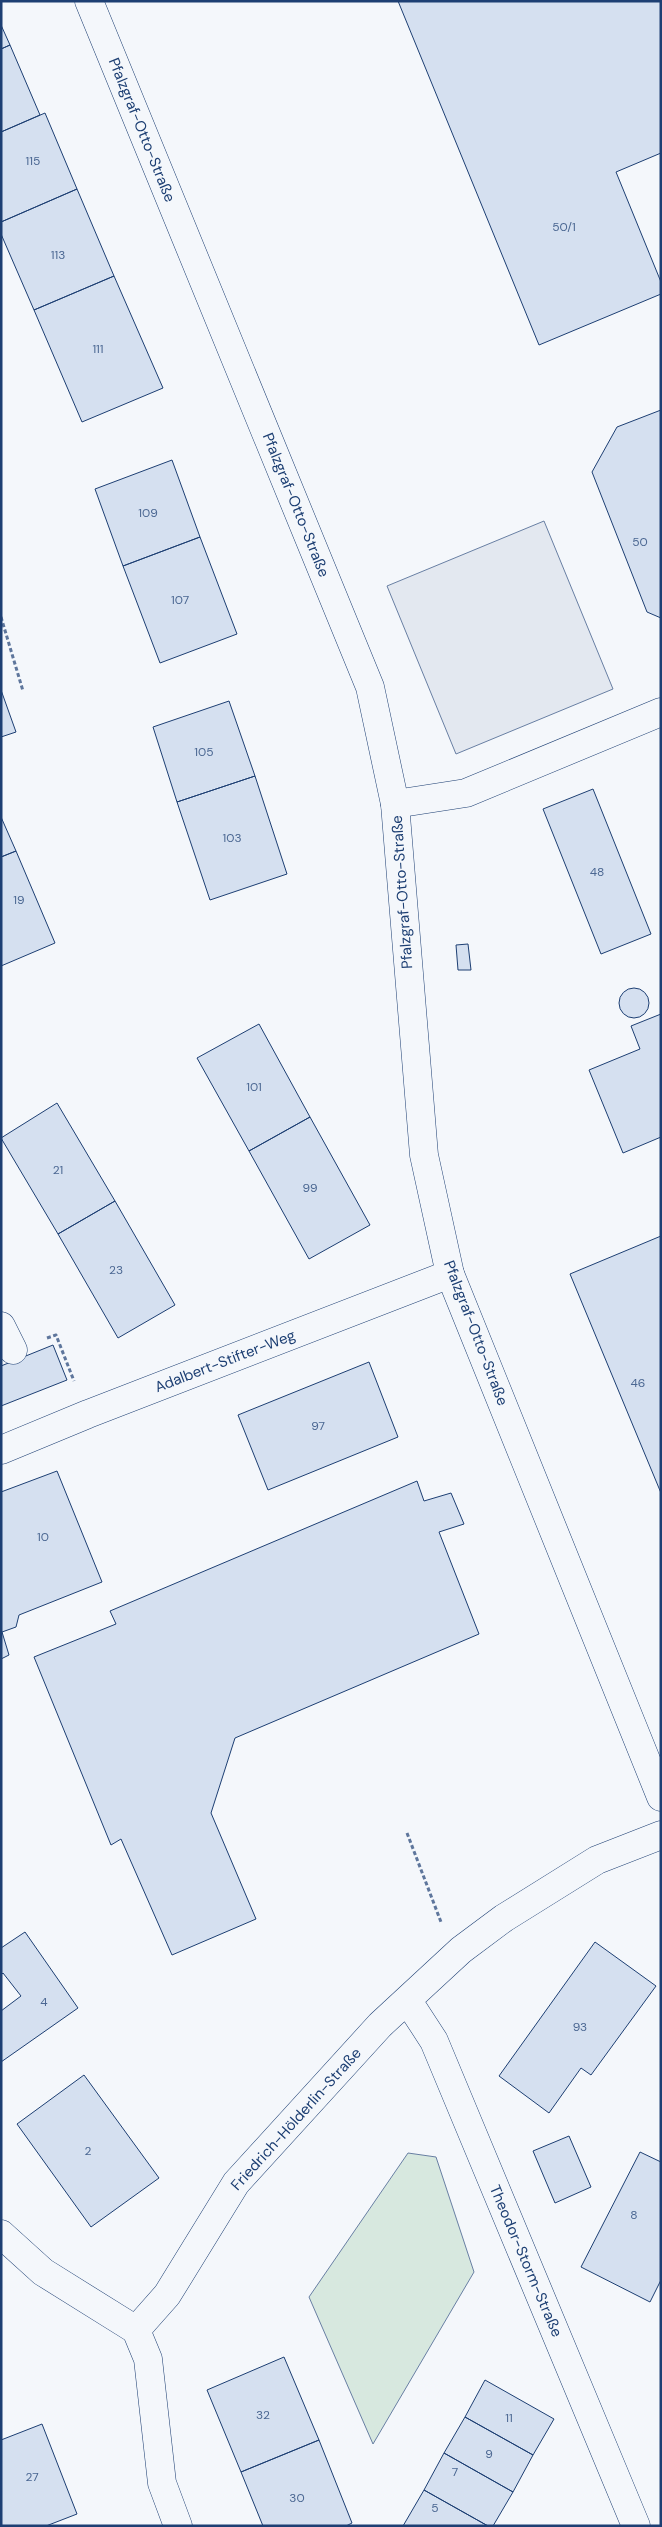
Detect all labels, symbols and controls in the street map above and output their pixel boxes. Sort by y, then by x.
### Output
street label: Pfalzgraf-Otto-Straße [104,55,180,205]
house number: 115 [26,153,40,169]
house number: 50/1 [552,219,576,235]
house number: 113 [51,247,65,263]
house number: 111 [92,341,104,357]
street label: Pfalzgraf-Otto-Straße [258,430,334,580]
house number: 109 [138,505,158,521]
house number: 50 [632,534,648,550]
house number: 107 [171,592,189,608]
house number: 105 [194,744,214,760]
street label: Pfalzgraf-Otto-Straße [387,815,417,969]
house number: 103 [222,830,242,846]
house number: 48 [590,864,604,880]
house number: 19 [13,892,25,908]
house number: 101 [246,1079,262,1095]
house number: 21 [53,1162,63,1178]
house number: 99 [302,1180,318,1196]
street label: Pfalzgraf-Otto-Straße [439,1258,513,1408]
house number: 23 [109,1262,123,1278]
street label: Adalbert-Stifter-Weg [152,1325,298,1397]
house number: 46 [631,1375,645,1391]
house number: 97 [311,1418,325,1434]
house number: 10 [37,1529,49,1545]
house number: 4 [40,1994,48,2010]
house number: 93 [573,2019,587,2035]
street label: Friedrich-Hölderlin-Straße [226,2043,366,2195]
house number: 2 [85,2143,92,2159]
street label: Theodor-Storm-Straße [485,2182,567,2340]
house number: 8 [630,2207,638,2223]
house number: 32 [256,2407,270,2423]
house number: 11 [505,2410,513,2426]
house number: 9 [485,2446,493,2462]
house number: 7 [452,2464,458,2480]
house number: 27 [25,2469,39,2485]
house number: 30 [289,2490,305,2506]
house number: 5 [431,2500,439,2516]

